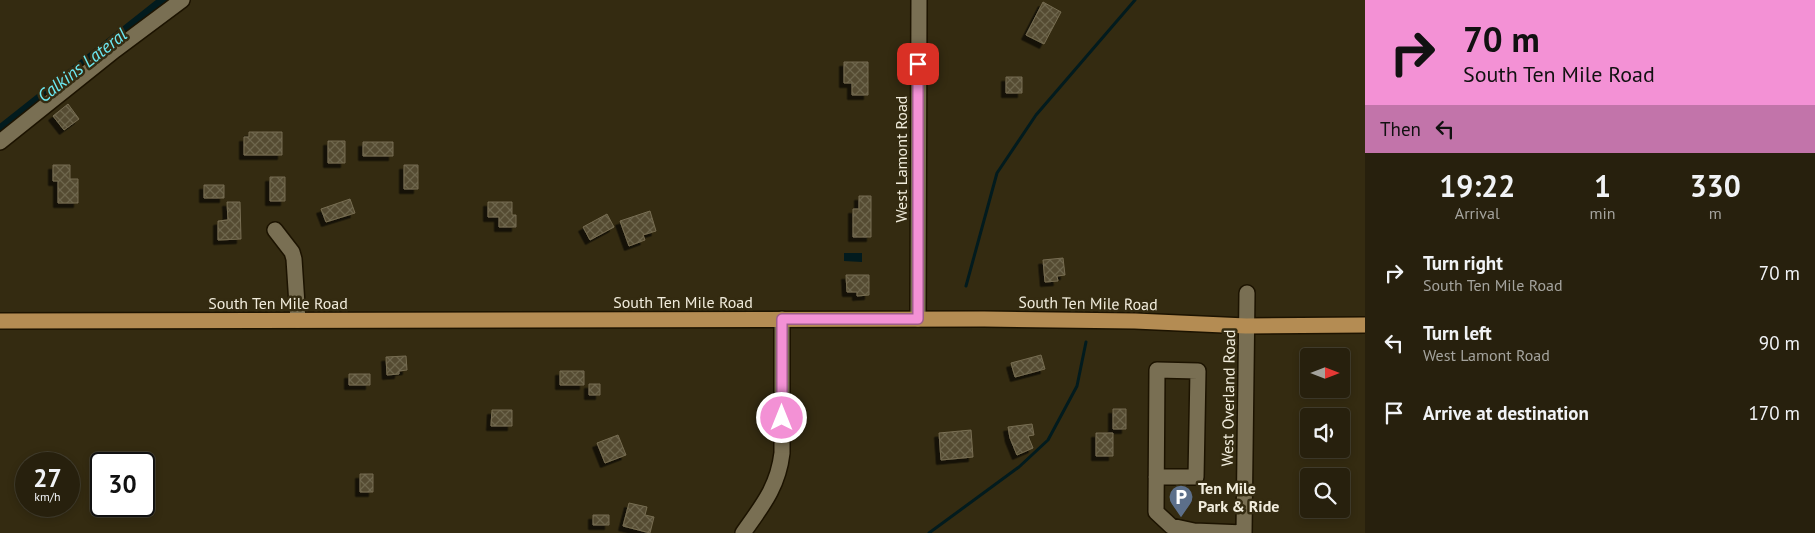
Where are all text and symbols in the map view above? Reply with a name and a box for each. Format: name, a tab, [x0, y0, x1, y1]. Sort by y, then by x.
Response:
text: 70 m	[1463, 16, 1540, 62]
icon: right	[1380, 20, 1445, 85]
water label: Calkins Lateral	[33, 23, 131, 107]
pin	[897, 43, 939, 85]
icon: arrive	[904, 50, 932, 78]
text: South Ten Mile Road	[1463, 60, 1655, 88]
street label: West Lamont Road	[891, 96, 911, 222]
icon: left	[1431, 115, 1459, 143]
text: Then	[1380, 117, 1421, 141]
text: 19:22	[1439, 166, 1515, 205]
text: 1	[1594, 166, 1611, 205]
text: 330	[1690, 166, 1741, 205]
text: Arrival	[1455, 203, 1500, 223]
text: min	[1590, 203, 1616, 223]
text: m	[1709, 203, 1722, 223]
text: Turn right	[1423, 251, 1503, 275]
icon: right	[1380, 259, 1408, 287]
text: 70 m	[1759, 261, 1800, 285]
text: South Ten Mile Road	[1423, 275, 1563, 295]
street label: South Ten Mile Road	[613, 292, 753, 312]
street label: South Ten Mile Road	[1018, 292, 1158, 314]
street label: South Ten Mile Road	[208, 293, 348, 313]
text: Turn left	[1423, 321, 1492, 345]
street label: West Overland Road	[1217, 329, 1239, 467]
icon: left	[1380, 329, 1408, 357]
text: 90 m	[1759, 331, 1800, 355]
text: West Lamont Road	[1423, 345, 1550, 365]
north arrow	[1300, 348, 1350, 398]
map controls	[1300, 348, 1350, 518]
position arrow	[755, 391, 807, 443]
icon: arrive	[1380, 399, 1408, 427]
text: Arrive at destination	[1423, 401, 1589, 425]
text: 170 m	[1748, 401, 1800, 425]
button: sound	[1300, 408, 1350, 458]
speed limit sign: 30	[90, 452, 155, 517]
text: 27	[33, 462, 62, 494]
button: search	[1300, 468, 1350, 518]
place label: Ten Mile Park & Ride	[1198, 478, 1279, 516]
parking icon: Ten Mile Park & Ride	[1168, 484, 1194, 518]
text: km/h	[34, 489, 61, 504]

